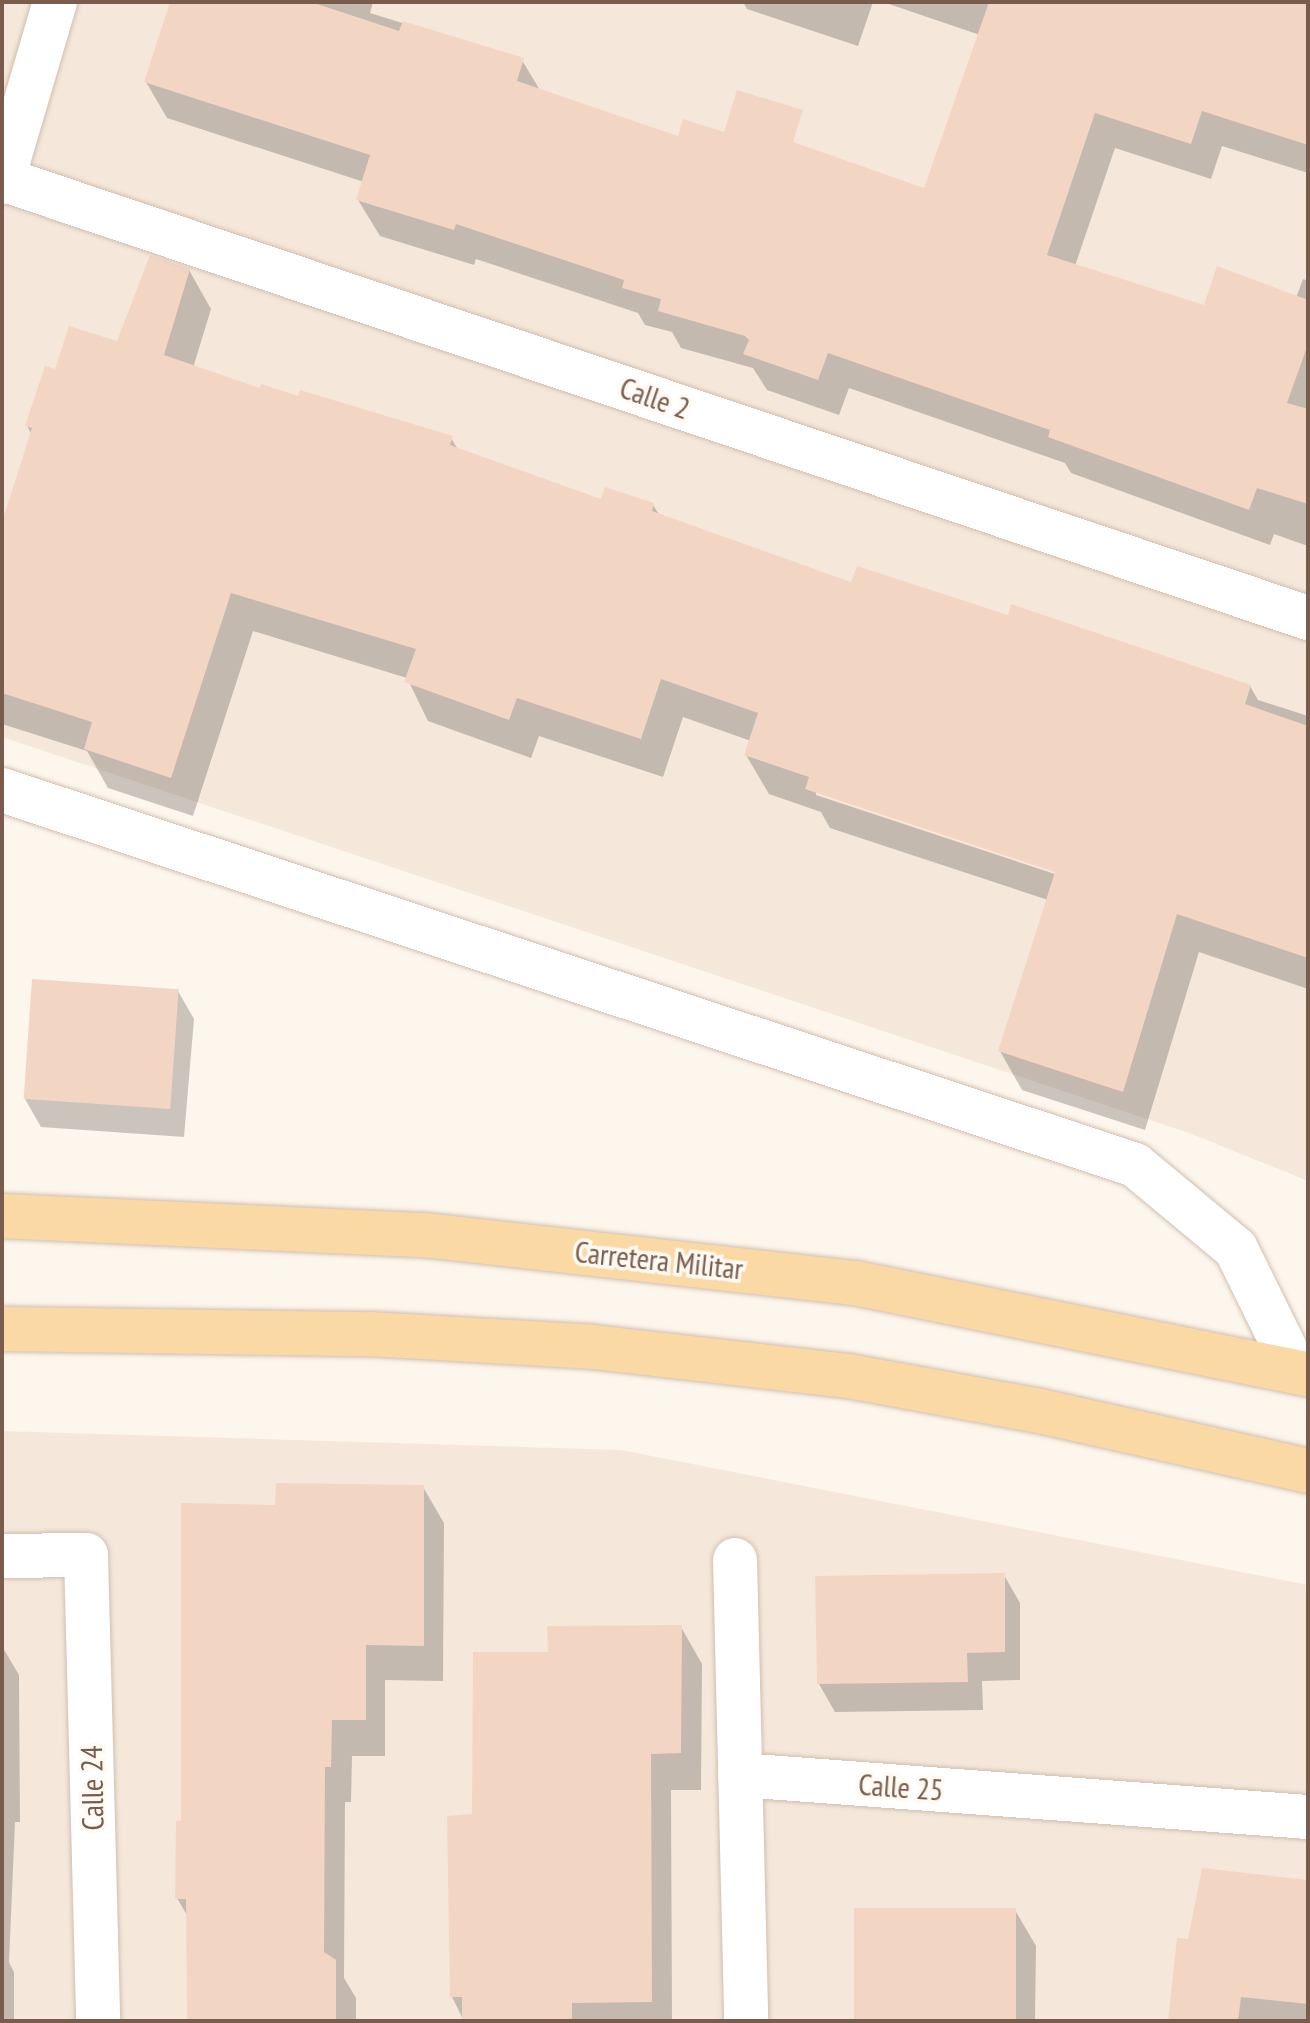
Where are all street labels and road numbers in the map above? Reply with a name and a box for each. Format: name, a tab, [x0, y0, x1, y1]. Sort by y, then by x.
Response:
street label: Calle 2	[615, 369, 695, 427]
street label: Carretera Militar	[573, 1233, 745, 1287]
street label: Calle 24	[73, 1745, 111, 1831]
street label: Calle 25	[857, 1766, 945, 1808]

